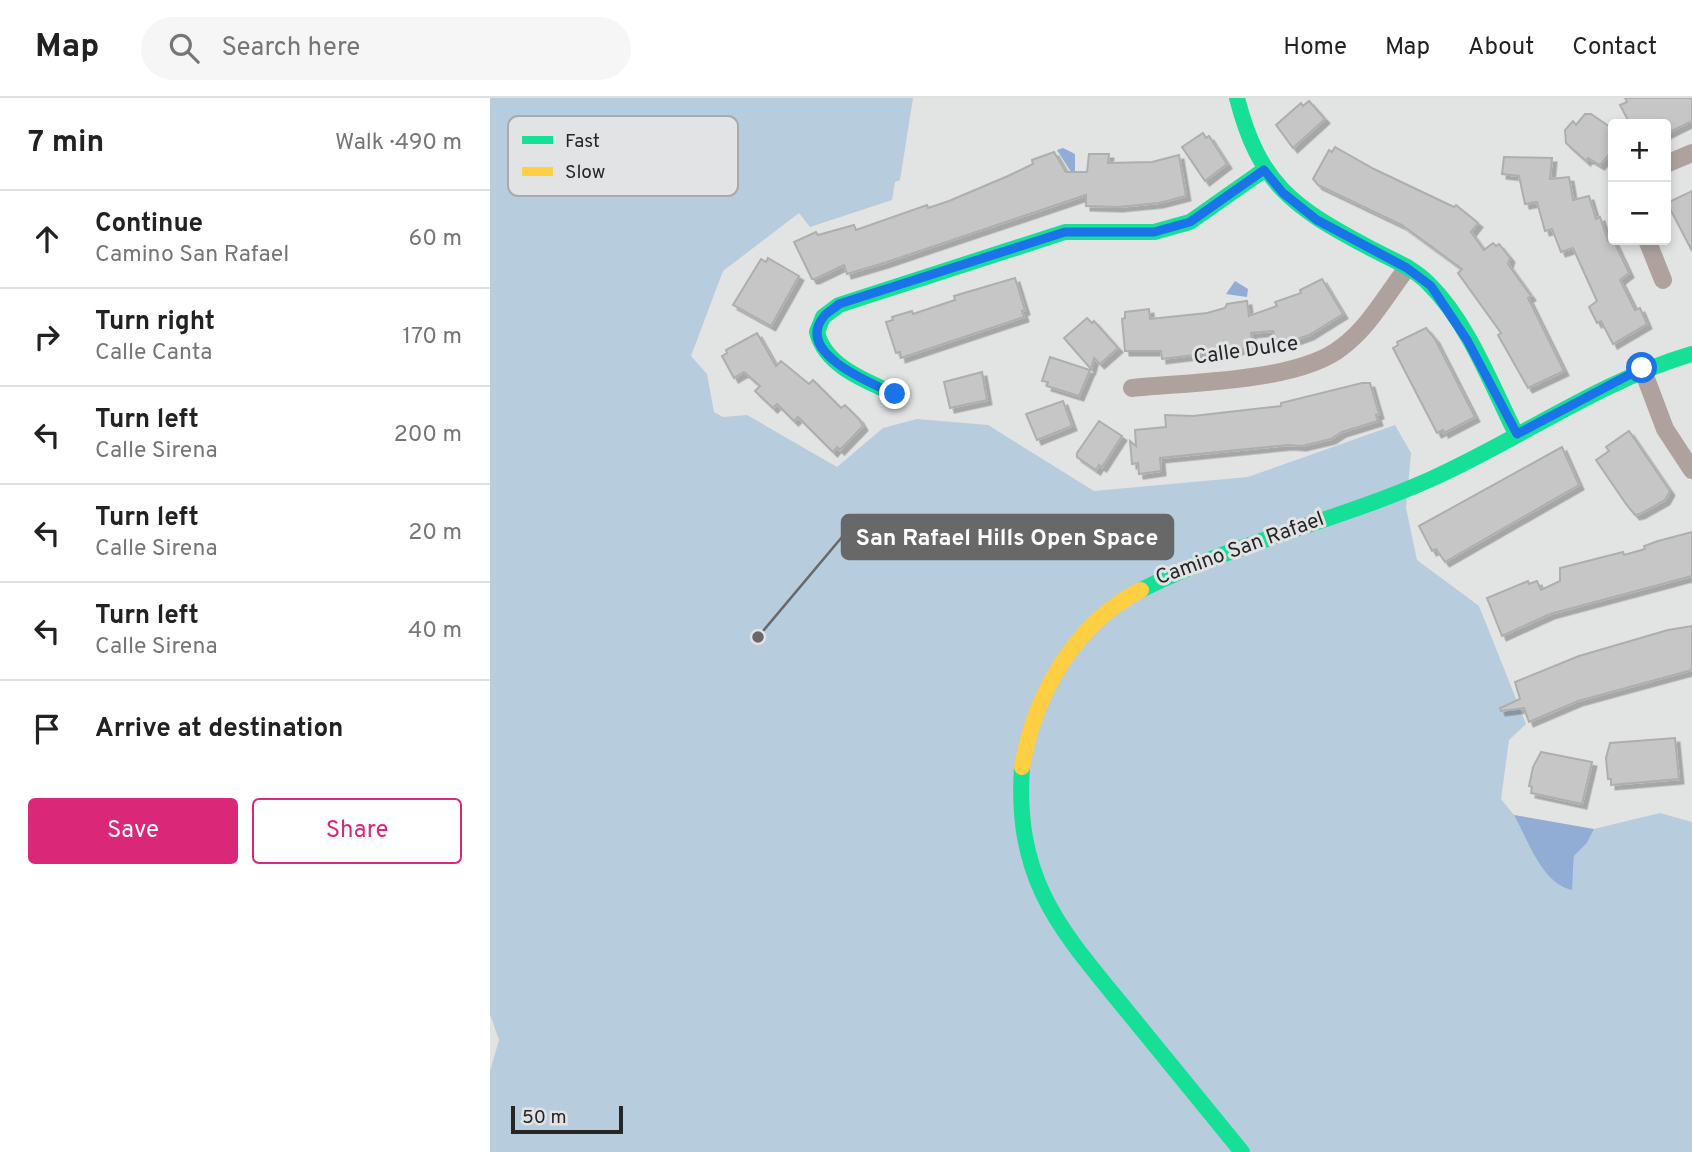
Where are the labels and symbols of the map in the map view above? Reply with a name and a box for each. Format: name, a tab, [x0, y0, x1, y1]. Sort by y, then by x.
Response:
legend	[508, 116, 738, 196]
text: Fast	[565, 130, 600, 154]
text: Slow	[565, 161, 605, 185]
street label: Calle Dulce	[1192, 330, 1300, 372]
route start	[1626, 352, 1657, 383]
route end	[879, 378, 910, 409]
street label: Camino San Rafael	[1152, 506, 1328, 592]
callout: San Rafael Hills Open Space	[842, 515, 1173, 559]
text: San Rafael Hills Open Space	[856, 525, 1158, 554]
scale bar	[511, 1103, 623, 1135]

